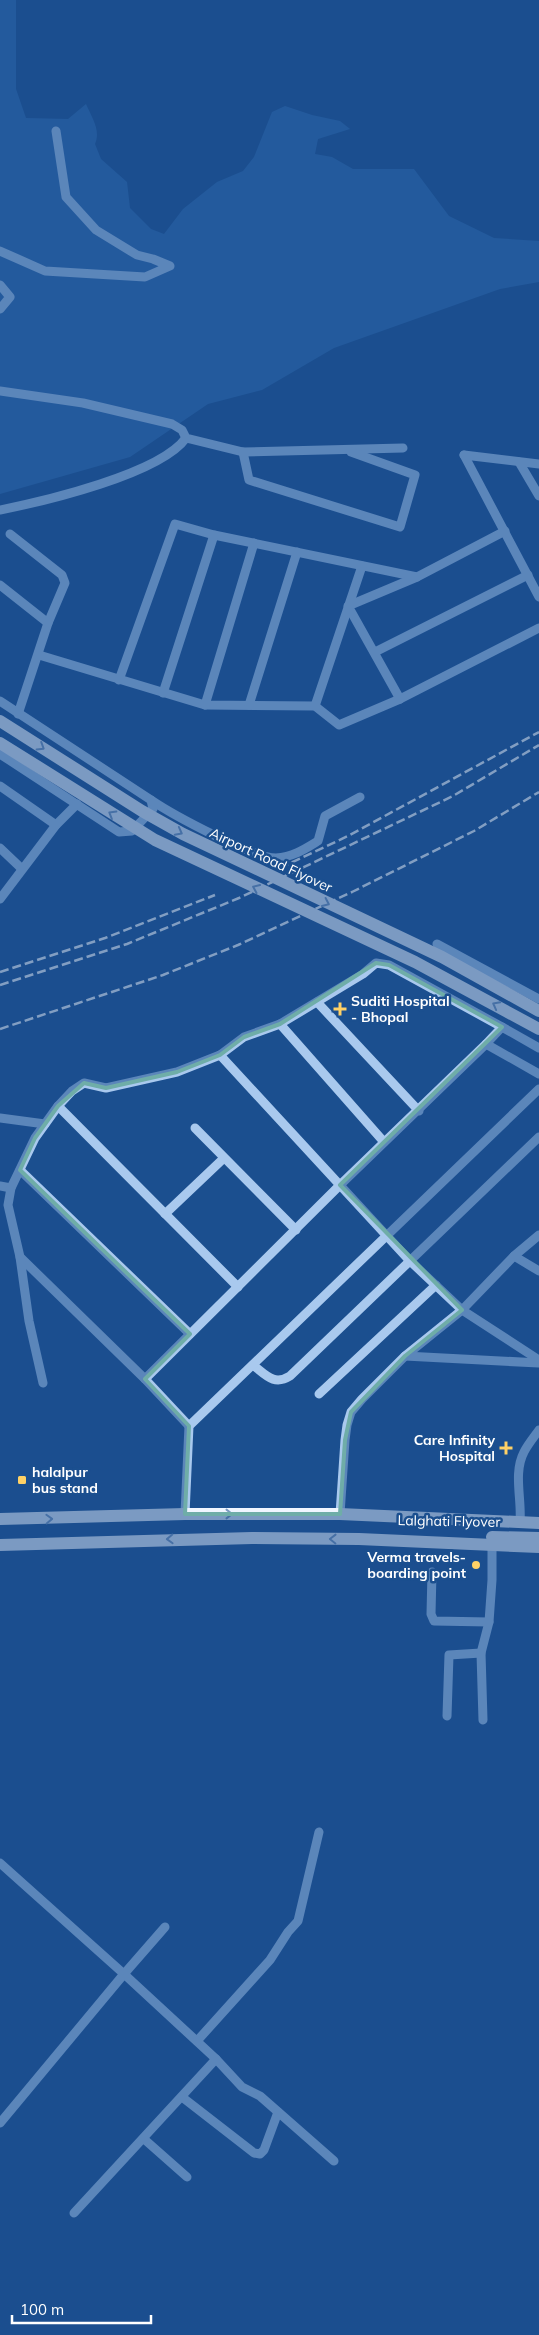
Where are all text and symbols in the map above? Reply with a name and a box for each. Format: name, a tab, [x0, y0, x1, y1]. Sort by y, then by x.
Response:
one-way arrow	[35, 741, 45, 750]
one-way arrow	[108, 810, 117, 820]
street label: Airport Road Flyover	[207, 824, 336, 897]
one-way arrow	[174, 826, 183, 836]
one-way arrow	[252, 883, 261, 894]
one-way arrow	[321, 896, 330, 907]
place label: Suditi Hospital - Bhopal	[351, 992, 450, 1026]
one-way arrow	[493, 1001, 502, 1011]
marker: Suditi Hospital - Bhopal	[333, 1002, 347, 1016]
place label: Care Infinity Hospital	[414, 1431, 495, 1465]
marker: Care Infinity Hospital	[499, 1441, 513, 1455]
place label: halalpur bus stand	[32, 1463, 98, 1497]
marker: halalpur bus stand	[16, 1474, 28, 1486]
one-way arrow	[225, 1509, 233, 1519]
street label: Lalghati Flyover	[397, 1511, 501, 1531]
one-way arrow	[45, 1513, 53, 1524]
one-way arrow	[166, 1534, 174, 1545]
one-way arrow	[329, 1534, 336, 1544]
place label: Verma travels- boarding point	[366, 1548, 467, 1582]
marker: Verma travels- boarding point	[470, 1559, 482, 1571]
scale bar	[12, 2292, 151, 2324]
text: 100 m	[20, 2300, 64, 2319]

